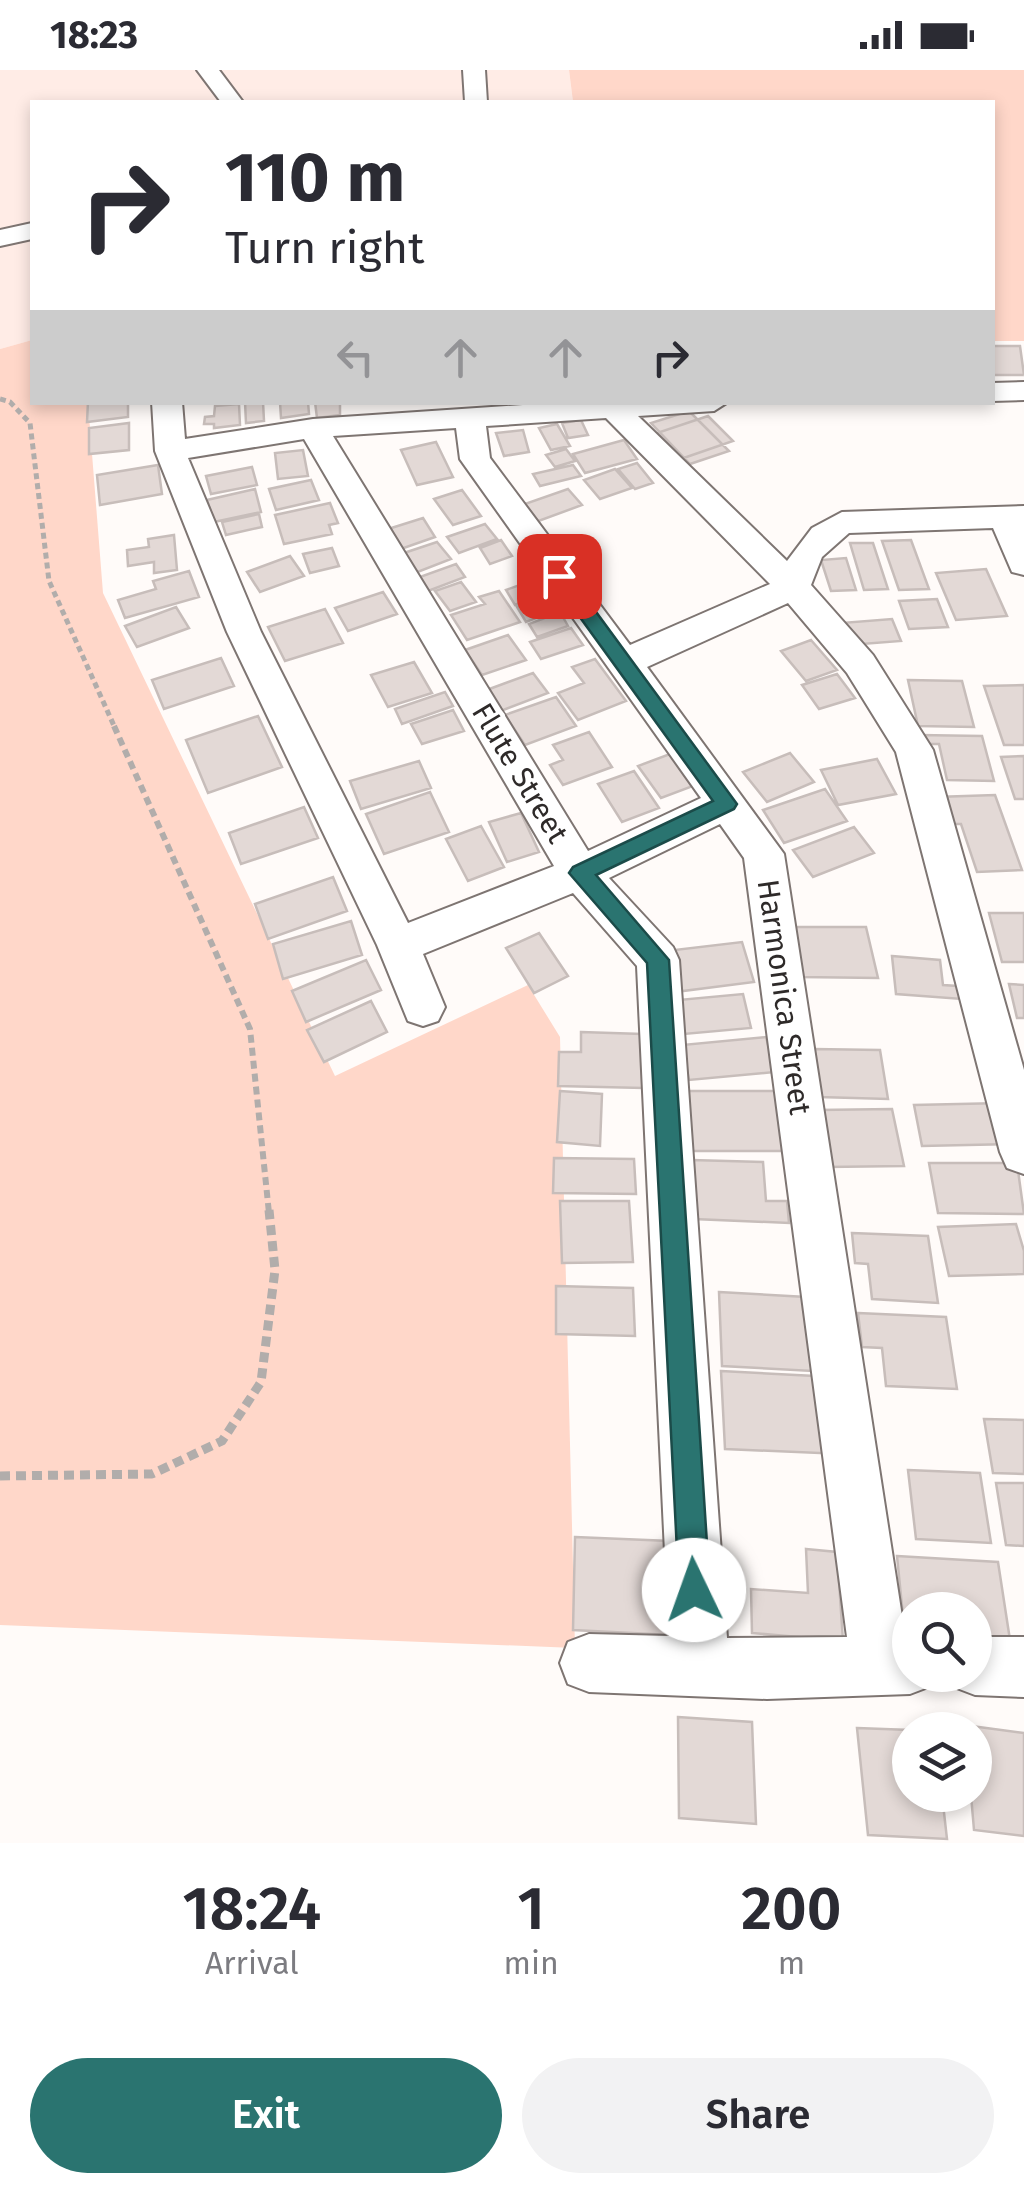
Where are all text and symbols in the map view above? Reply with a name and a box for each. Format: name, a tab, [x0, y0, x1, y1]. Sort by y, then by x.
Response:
text: 18:23	[50, 12, 138, 58]
text: 110 m	[225, 136, 405, 220]
icon: right	[60, 140, 190, 270]
text: Turn right	[225, 221, 424, 275]
icon: left	[328, 330, 383, 385]
icon: ahead	[433, 330, 488, 385]
icon: ahead	[538, 330, 593, 385]
icon: right	[643, 330, 698, 385]
pin	[517, 534, 602, 619]
icon: arrive	[532, 549, 587, 604]
street label: Flute Street	[464, 697, 576, 850]
street label: Harmonica Street	[750, 877, 818, 1117]
position arrow	[642, 1538, 746, 1642]
map controls	[892, 1592, 992, 1812]
button: search	[892, 1592, 992, 1692]
button: layers	[892, 1712, 992, 1812]
text: 18:24	[182, 1873, 321, 1945]
text: 1	[518, 1873, 545, 1945]
text: 200	[741, 1873, 841, 1945]
text: Arrival	[205, 1944, 299, 1982]
text: min	[504, 1944, 559, 1982]
text: m	[778, 1944, 805, 1982]
button: Exit	[30, 2058, 502, 2173]
button: Share	[522, 2058, 994, 2173]

